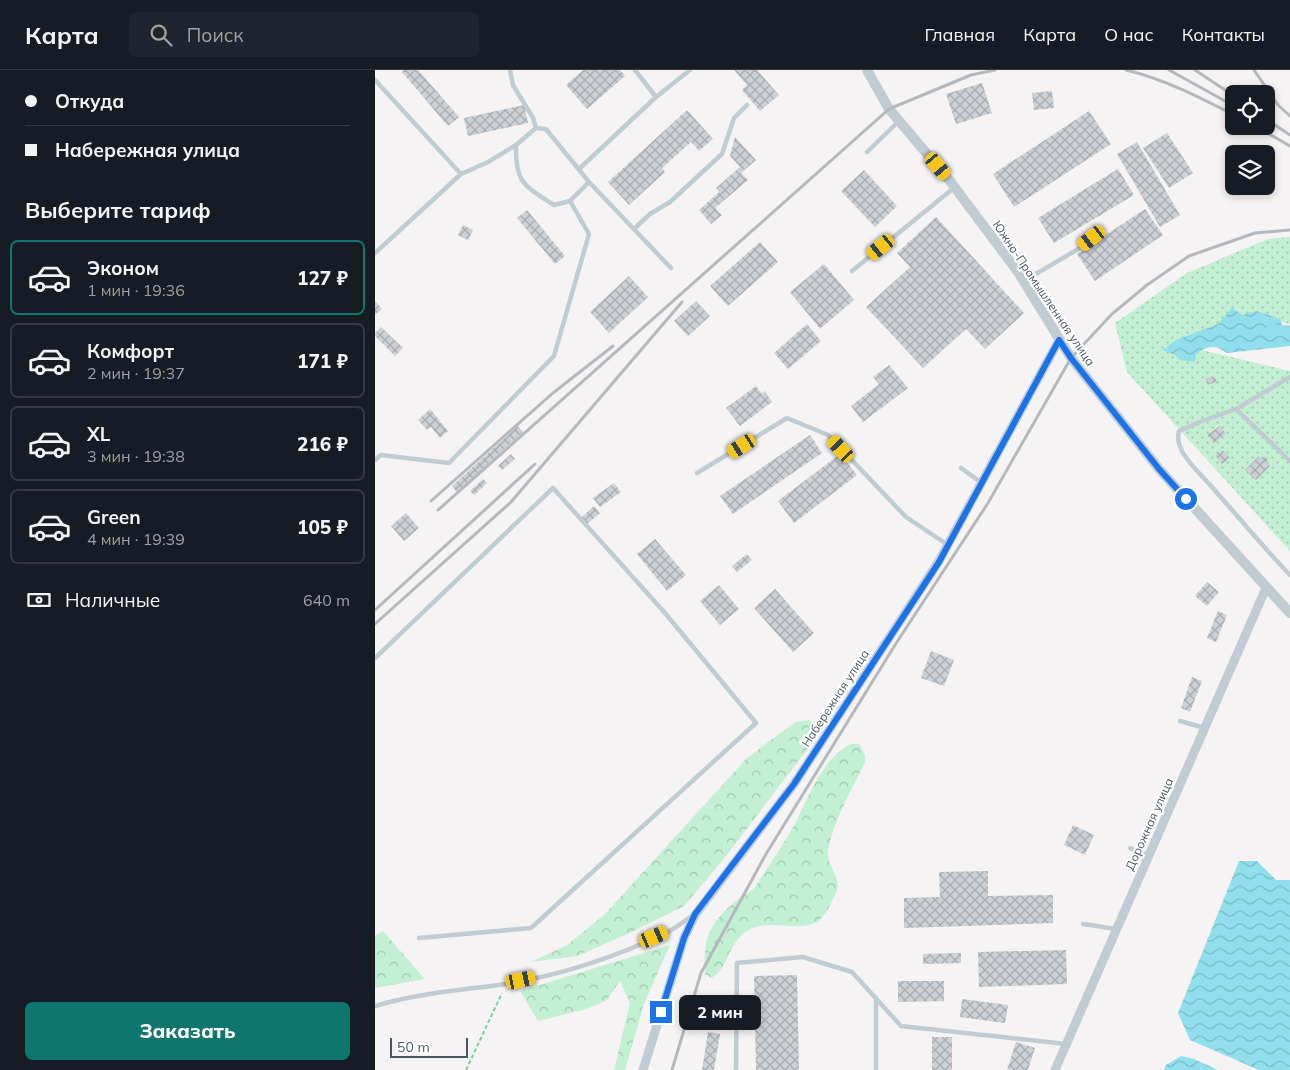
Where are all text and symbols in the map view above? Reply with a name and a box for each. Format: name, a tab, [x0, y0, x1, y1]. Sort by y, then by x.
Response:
search box	[129, 12, 479, 57]
text: Карта	[25, 20, 99, 50]
icon: search	[147, 21, 175, 49]
text: Поиск	[187, 23, 244, 47]
text: Главная	[925, 23, 995, 46]
text: Карта	[1023, 23, 1076, 46]
text: О нас	[1104, 23, 1154, 46]
text: Контакты	[1182, 23, 1265, 46]
map controls	[1225, 85, 1275, 195]
button: locate	[1225, 85, 1275, 135]
text: Откуда	[55, 89, 124, 113]
text: Набережная улица	[55, 138, 240, 162]
button: layers	[1225, 145, 1275, 195]
car	[922, 150, 953, 182]
text: Выберите тариф	[25, 196, 211, 224]
street label: Южно-Промышленная улица	[990, 218, 1098, 368]
car	[1075, 223, 1108, 253]
car	[864, 232, 897, 262]
icon: car	[27, 255, 72, 300]
text: Эконом	[87, 256, 159, 280]
text: 127 ₽	[297, 266, 348, 290]
text: 1 мин · 19:36	[87, 280, 185, 300]
icon: car	[27, 338, 72, 383]
text: Комфорт	[87, 339, 174, 363]
text: 171 ₽	[297, 349, 348, 373]
text: 2 мин · 19:37	[87, 363, 185, 383]
icon: car	[27, 421, 72, 466]
text: XL	[87, 422, 110, 446]
text: 216 ₽	[297, 432, 348, 456]
car	[725, 432, 758, 460]
car	[825, 433, 856, 465]
text: 3 мин · 19:38	[87, 446, 185, 466]
route start	[1175, 488, 1197, 510]
icon: car	[27, 504, 72, 549]
text: Green	[87, 505, 141, 529]
text: 105 ₽	[297, 515, 348, 539]
text: 4 мин · 19:39	[87, 529, 185, 549]
icon: cash	[25, 586, 53, 614]
text: Наличные	[65, 588, 160, 612]
text: 640 m	[303, 590, 350, 610]
street label: Набережная улица	[798, 647, 872, 749]
street label: Дорожная улица	[1122, 775, 1176, 873]
car	[637, 924, 670, 950]
car	[504, 970, 537, 990]
callout: 2 мин	[679, 994, 761, 1030]
route end	[650, 1001, 672, 1023]
button: Заказать	[25, 1002, 350, 1060]
text: 2 мин	[697, 1002, 743, 1022]
scale bar	[390, 1035, 467, 1058]
text: 50 m	[397, 1038, 430, 1056]

